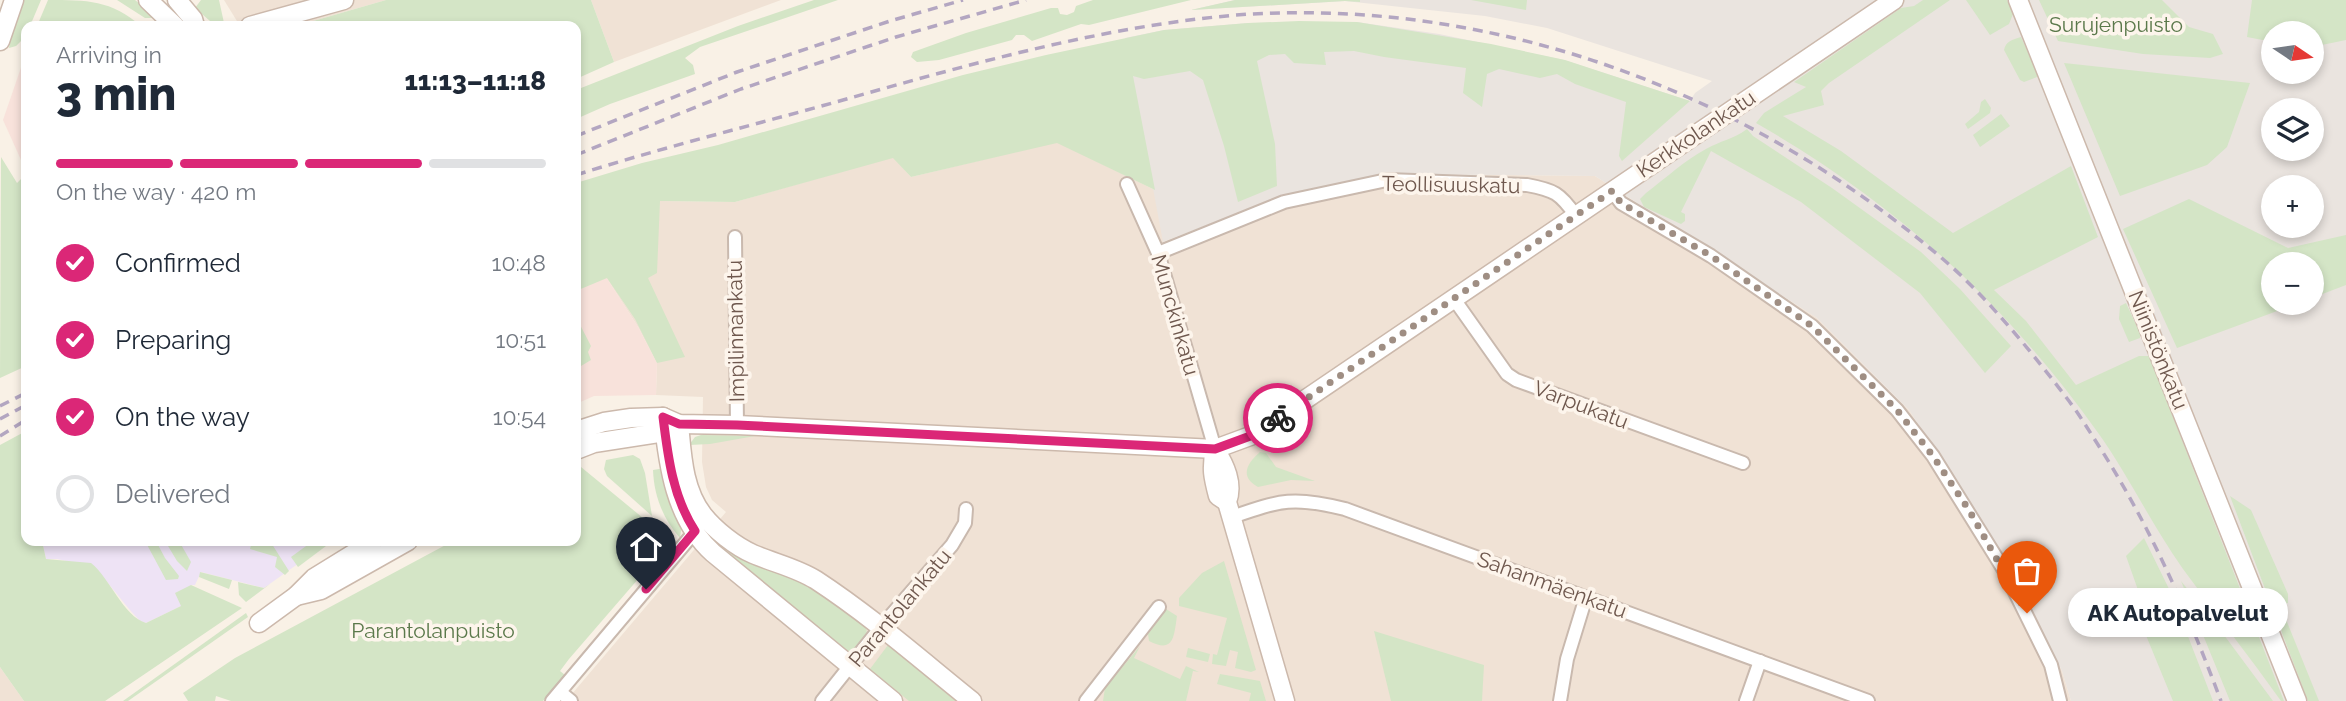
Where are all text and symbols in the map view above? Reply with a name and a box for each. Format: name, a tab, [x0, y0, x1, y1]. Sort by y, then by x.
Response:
park label: Surujenpuisto	[2049, 12, 2183, 37]
north arrow	[2261, 21, 2324, 84]
map controls	[2261, 21, 2324, 315]
text: Arriving in	[56, 41, 162, 68]
text: 11:13–11:18	[404, 66, 546, 96]
text: 3 min	[56, 67, 176, 121]
street label: Kerkkolankatu	[1631, 85, 1760, 183]
button: layers	[2261, 98, 2324, 161]
street label: Teollisuuskatu	[1382, 171, 1520, 198]
button: +	[2261, 175, 2324, 238]
text: On the way · 420 m	[56, 178, 256, 205]
icon: check	[56, 244, 94, 282]
text: Confirmed	[115, 248, 241, 278]
text: 10:48	[492, 249, 546, 276]
street label: Munckinkatu	[1146, 252, 1205, 378]
button: −	[2261, 252, 2324, 315]
street label: Impilinnankatu	[722, 260, 749, 402]
street label: Niinistönkatu	[2123, 287, 2194, 413]
icon: check	[56, 321, 94, 359]
text: Preparing	[115, 325, 231, 355]
text: 10:51	[495, 326, 546, 353]
street label: Varpukatu	[1530, 375, 1632, 434]
courier	[1243, 383, 1313, 453]
icon: check	[56, 398, 94, 436]
icon: bike	[1259, 399, 1297, 437]
text: On the way	[115, 402, 250, 432]
text: 10:54	[493, 403, 546, 430]
text: Delivered	[115, 479, 230, 509]
pin	[616, 517, 676, 589]
icon: home	[627, 528, 665, 566]
pin	[1997, 541, 2057, 613]
street label: Parantolankatu	[843, 544, 956, 672]
street label: Sahanmäenkatu	[1474, 546, 1630, 623]
icon: bag	[2008, 552, 2046, 590]
callout: AK Autopalvelut	[2069, 588, 2290, 638]
text: AK Autopalvelut	[2088, 599, 2268, 626]
park label: Parantolanpuisto	[351, 618, 515, 643]

